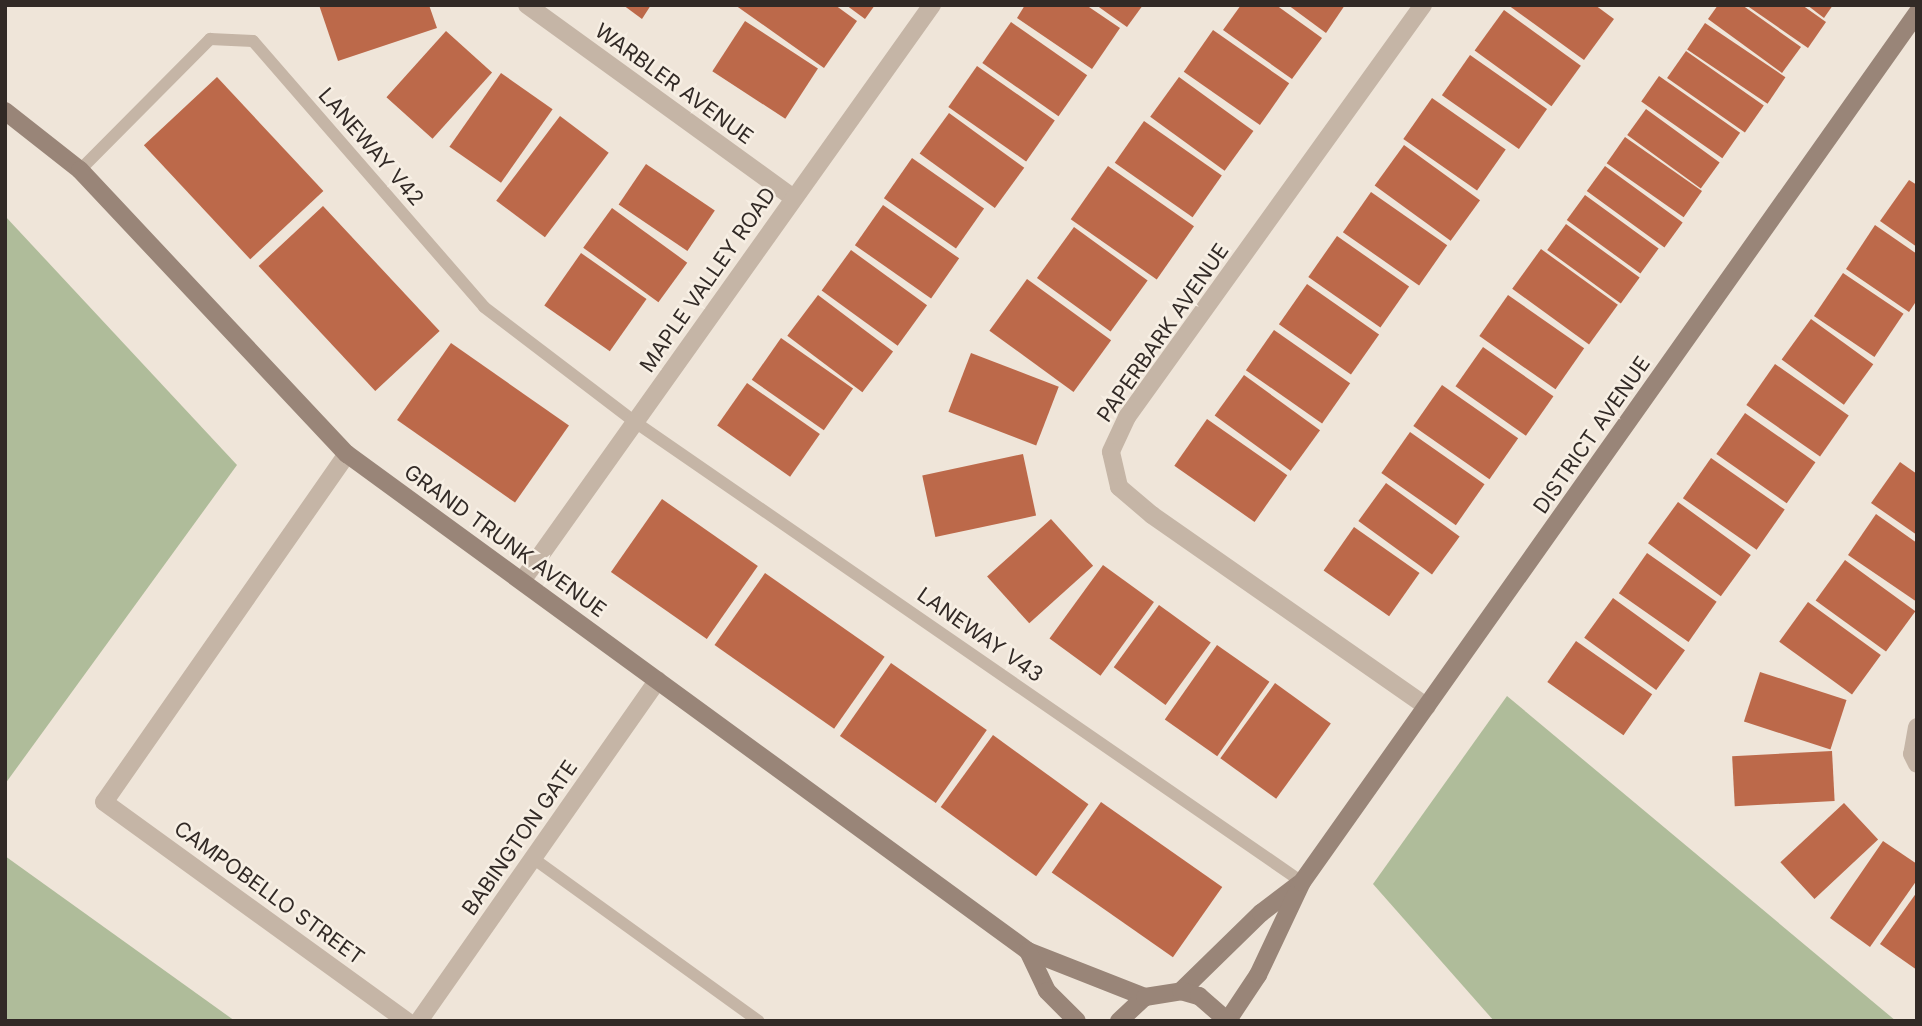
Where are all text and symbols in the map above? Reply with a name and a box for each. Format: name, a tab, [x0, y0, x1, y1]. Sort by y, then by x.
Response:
street label: WARBLER AVENUE	[590, 18, 758, 150]
street label: LANEWAY V42	[313, 83, 429, 211]
street label: MAPLE VALLEY ROAD	[635, 183, 781, 377]
street label: PAPERBARK AVENUE	[1092, 239, 1234, 427]
street label: DISTRICT AVENUE	[1528, 352, 1656, 518]
street label: GRAND TRUNK AVENUE	[399, 459, 611, 623]
street label: LANEWAY V43	[912, 582, 1048, 688]
street label: BABINGTON GATE	[457, 756, 583, 920]
street label: CAMPOBELLO STREET	[169, 816, 369, 970]

